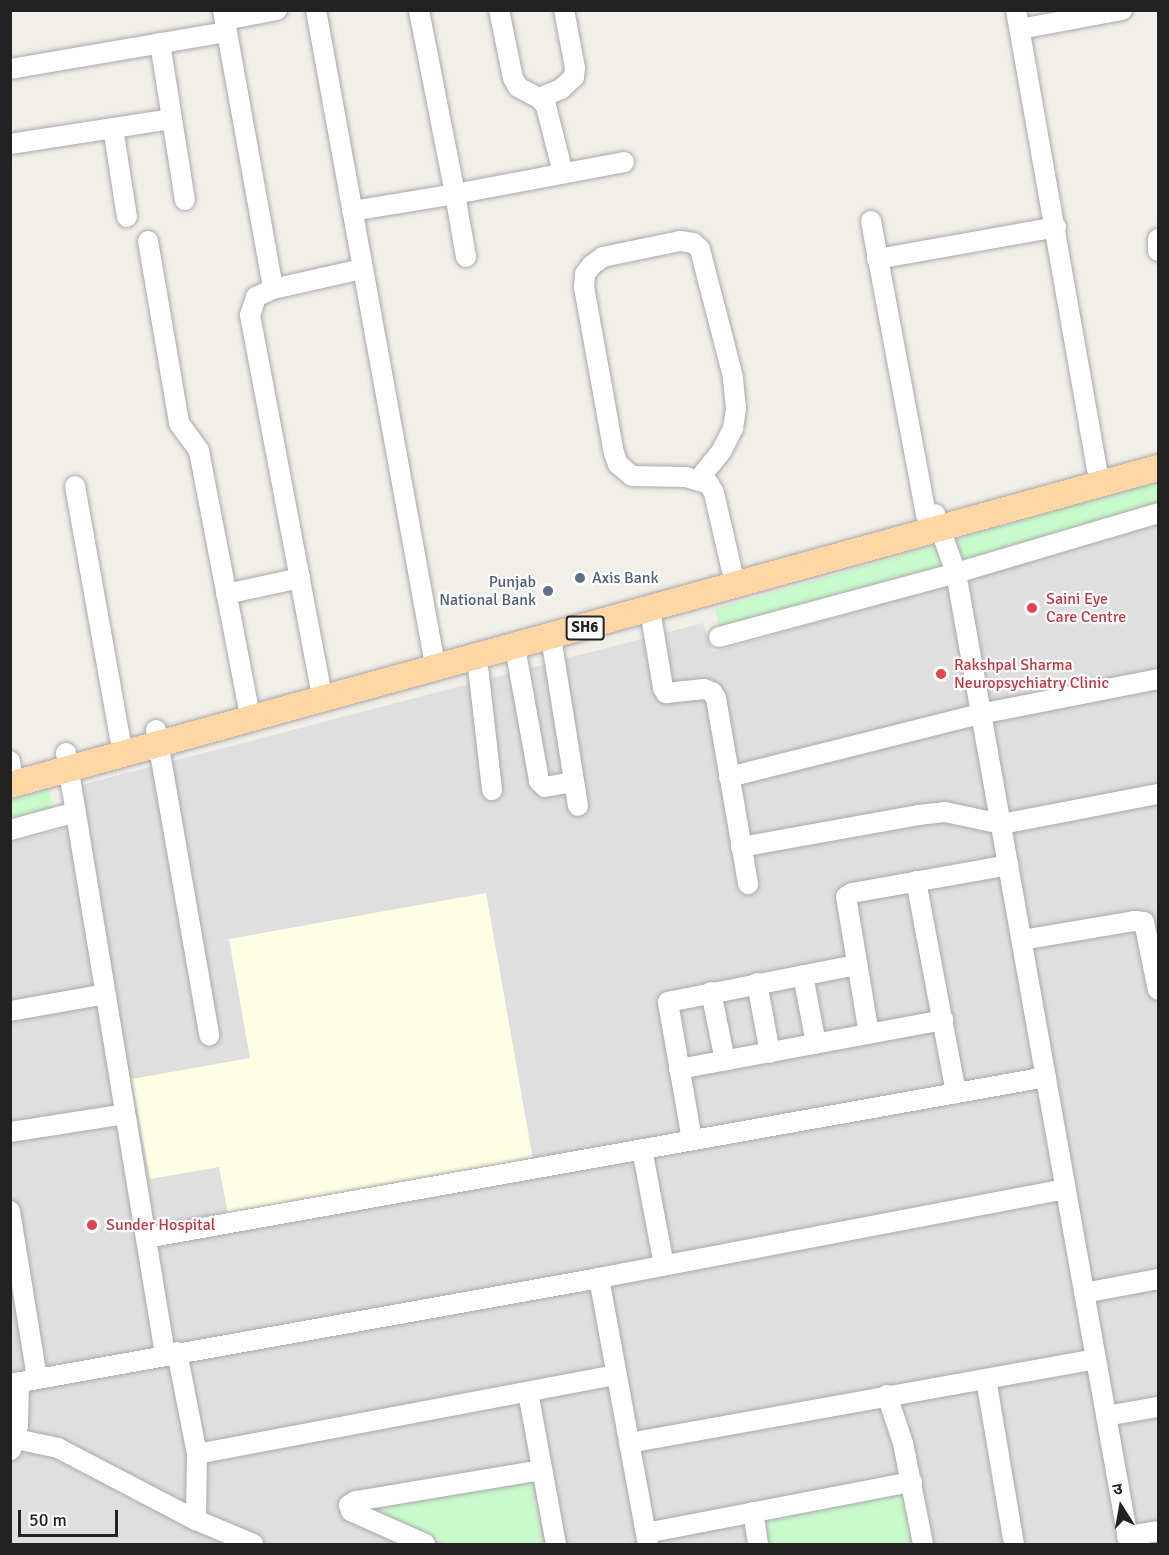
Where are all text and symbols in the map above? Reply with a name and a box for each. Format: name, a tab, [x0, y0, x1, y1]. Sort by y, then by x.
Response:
place label: Axis Bank	[592, 568, 659, 588]
marker: Axis Bank	[573, 571, 587, 585]
place label: Punjab National Bank	[439, 572, 536, 610]
marker: Punjab National Bank	[541, 584, 555, 598]
place label: Saini Eye Care Centre	[1046, 589, 1126, 627]
marker: Saini Eye Care Centre	[1023, 599, 1041, 617]
road number: SH6	[566, 616, 604, 640]
place label: Rakshpal Sharma Neuropsychiatry Clinic	[954, 655, 1109, 693]
marker: Rakshpal Sharma Neuropsychiatry Clinic	[932, 665, 950, 683]
place label: Sunder Hospital	[106, 1215, 216, 1235]
marker: Sunder Hospital	[83, 1216, 101, 1234]
north arrow	[1091, 1477, 1151, 1537]
text: उ	[1111, 1479, 1124, 1500]
scale bar	[21, 1498, 122, 1536]
text: 50 m	[29, 1509, 67, 1531]

